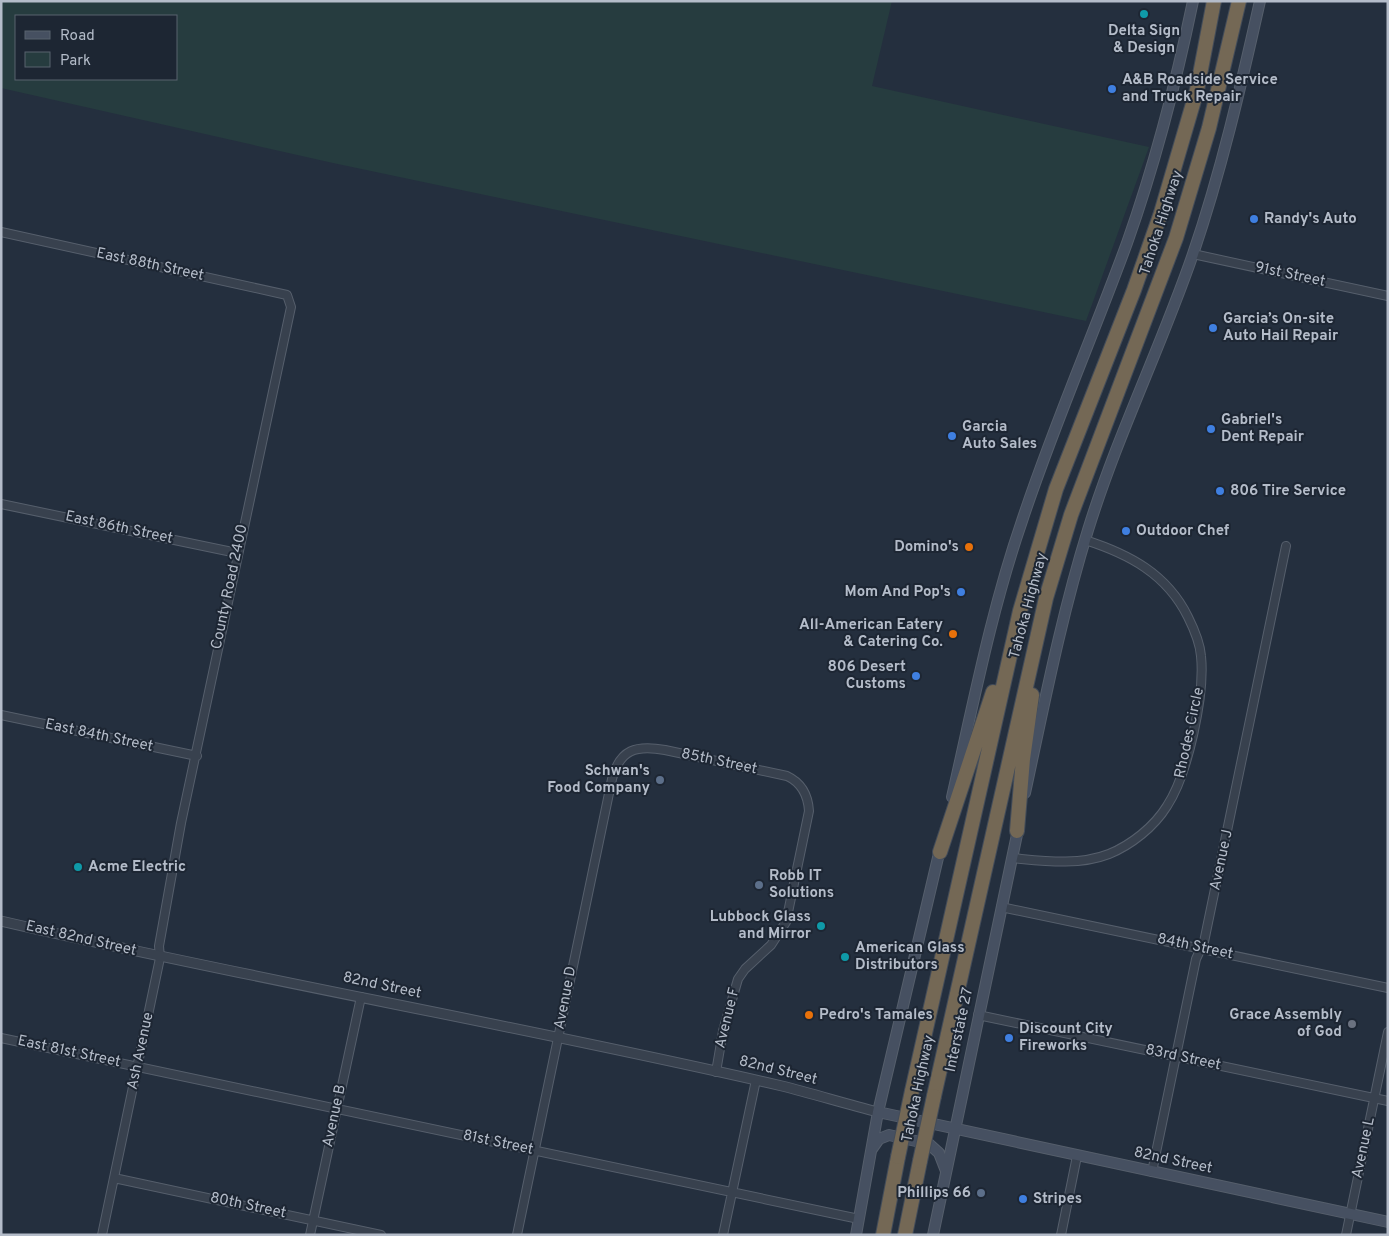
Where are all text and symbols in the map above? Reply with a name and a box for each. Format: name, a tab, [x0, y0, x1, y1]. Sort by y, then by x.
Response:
marker: Delta Sign & Design	[1138, 8, 1150, 20]
legend	[15, 15, 178, 80]
place label: Delta Sign & Design	[1108, 22, 1180, 58]
text: Road	[60, 27, 95, 46]
text: Park	[60, 52, 91, 71]
place label: A&B Roadside Service and Truck Repair	[1122, 71, 1278, 107]
marker: A&B Roadside Service and Truck Repair	[1106, 83, 1118, 95]
street label: Tahoka Highway	[1136, 168, 1188, 278]
place label: Randy's Auto	[1264, 210, 1357, 229]
marker: Randy's Auto	[1248, 213, 1260, 225]
street label: East 88th Street	[94, 244, 206, 286]
street label: 91st Street	[1253, 258, 1327, 292]
place label: Garcia’s On-site Auto Hail Repair	[1223, 310, 1339, 346]
marker: Garcia’s On-site Auto Hail Repair	[1207, 322, 1219, 334]
place label: Gabriel's Dent Repair	[1221, 411, 1305, 447]
place label: Garcia Auto Sales	[962, 418, 1037, 454]
marker: Gabriel's Dent Repair	[1205, 423, 1217, 435]
marker: Garcia Auto Sales	[946, 430, 958, 442]
place label: 806 Tire Service	[1230, 482, 1346, 501]
marker: 806 Tire Service	[1214, 485, 1226, 497]
street label: East 86th Street	[63, 507, 175, 549]
place label: Outdoor Chef	[1136, 522, 1230, 541]
street label: County Road 2400	[207, 523, 253, 651]
marker: Outdoor Chef	[1120, 525, 1132, 537]
place label: Domino's	[894, 538, 959, 557]
marker: Domino's	[963, 541, 975, 553]
street label: Tahoka Highway	[1006, 551, 1052, 661]
place label: Mom And Pop's	[845, 583, 951, 602]
marker: Mom And Pop's	[955, 586, 967, 598]
place label: All-American Eatery & Catering Co.	[799, 616, 943, 652]
marker: All-American Eatery & Catering Co.	[947, 628, 959, 640]
place label: 806 Desert Customs	[827, 658, 906, 694]
marker: 806 Desert Customs	[910, 670, 922, 682]
street label: Rhodes Circle	[1171, 686, 1209, 780]
street label: East 84th Street	[43, 715, 155, 757]
street label: 85th Street	[679, 745, 759, 779]
place label: Schwan's Food Company	[547, 762, 650, 798]
marker: Schwan's Food Company	[654, 774, 666, 786]
street label: Avenue J	[1206, 828, 1238, 892]
place label: Acme Electric	[88, 858, 186, 877]
marker: Acme Electric	[72, 861, 84, 873]
place label: Robb IT Solutions	[769, 867, 834, 903]
marker: Robb IT Solutions	[753, 879, 765, 891]
place label: Lubbock Glass and Mirror	[710, 908, 812, 944]
street label: East 82nd Street	[24, 917, 138, 961]
marker: Lubbock Glass and Mirror	[815, 920, 827, 932]
street label: 84th Street	[1155, 930, 1235, 964]
place label: American Glass Distributors	[855, 939, 965, 975]
marker: American Glass Distributors	[839, 951, 851, 963]
street label: Avenue D	[551, 965, 581, 1031]
street label: 82nd Street	[341, 968, 423, 1004]
street label: Avenue F	[711, 986, 745, 1050]
street label: Interstate 27	[942, 986, 978, 1074]
place label: Pedro's Tamales	[819, 1006, 933, 1025]
place label: Grace Assembly of God	[1229, 1006, 1342, 1042]
marker: Pedro's Tamales	[803, 1009, 815, 1021]
street label: Ash Avenue	[124, 1011, 158, 1091]
marker: Grace Assembly of God	[1346, 1018, 1358, 1030]
place label: Discount City Fireworks	[1019, 1020, 1113, 1056]
street label: East 81st Street	[16, 1032, 122, 1072]
marker: Discount City Fireworks	[1003, 1032, 1015, 1044]
street label: Tahoka Highway	[898, 1034, 940, 1144]
street label: 83rd Street	[1143, 1041, 1223, 1075]
street label: 82nd Street	[737, 1052, 819, 1090]
street label: Avenue B	[319, 1083, 351, 1149]
street label: Avenue L	[1348, 1116, 1380, 1180]
street label: 81st Street	[461, 1126, 535, 1160]
street label: 82nd Street	[1132, 1143, 1214, 1179]
place label: Phillips 66	[897, 1184, 971, 1203]
marker: Phillips 66	[975, 1187, 987, 1199]
street label: 80th Street	[208, 1189, 288, 1223]
place label: Stripes	[1033, 1190, 1082, 1209]
marker: Stripes	[1017, 1193, 1029, 1205]

